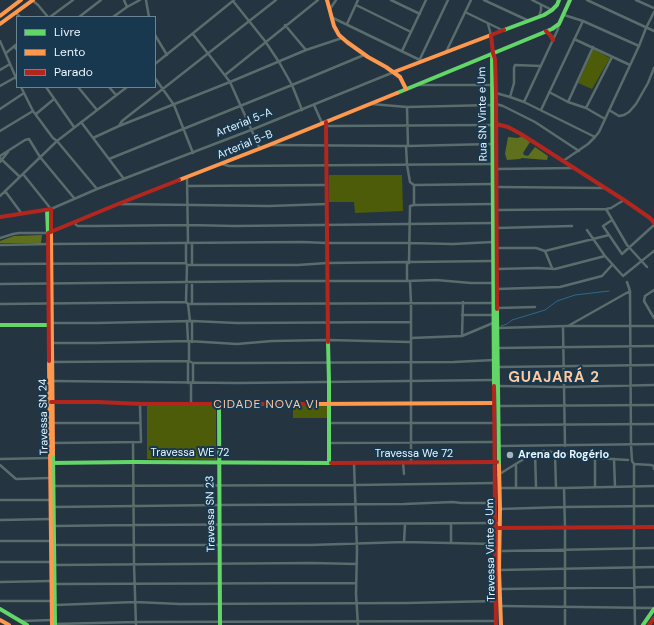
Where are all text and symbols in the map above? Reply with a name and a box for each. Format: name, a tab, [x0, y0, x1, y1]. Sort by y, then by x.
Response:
legend	[16, 16, 156, 88]
text: Livre	[54, 24, 81, 40]
text: Lento	[54, 44, 85, 60]
text: Parado	[54, 64, 93, 80]
street label: Rua SN Vinte e Um	[476, 67, 490, 161]
street label: Arterial 5-A	[214, 106, 274, 140]
street label: Arterial 5-B	[215, 128, 275, 162]
district label: GUAJARÁ 2	[508, 369, 600, 387]
street label: Travessa SN 24	[37, 378, 51, 456]
district label: CIDADE NOVA VI	[213, 398, 319, 412]
street label: Travessa WE 72	[151, 446, 229, 460]
street label: Travessa We 72	[375, 447, 453, 461]
place label: Arena do Rogério	[518, 448, 609, 462]
marker: Arena do Rogério	[505, 450, 515, 460]
street label: Travessa SN 23	[204, 475, 218, 553]
street label: Travessa Vinte e Um	[484, 498, 498, 602]

